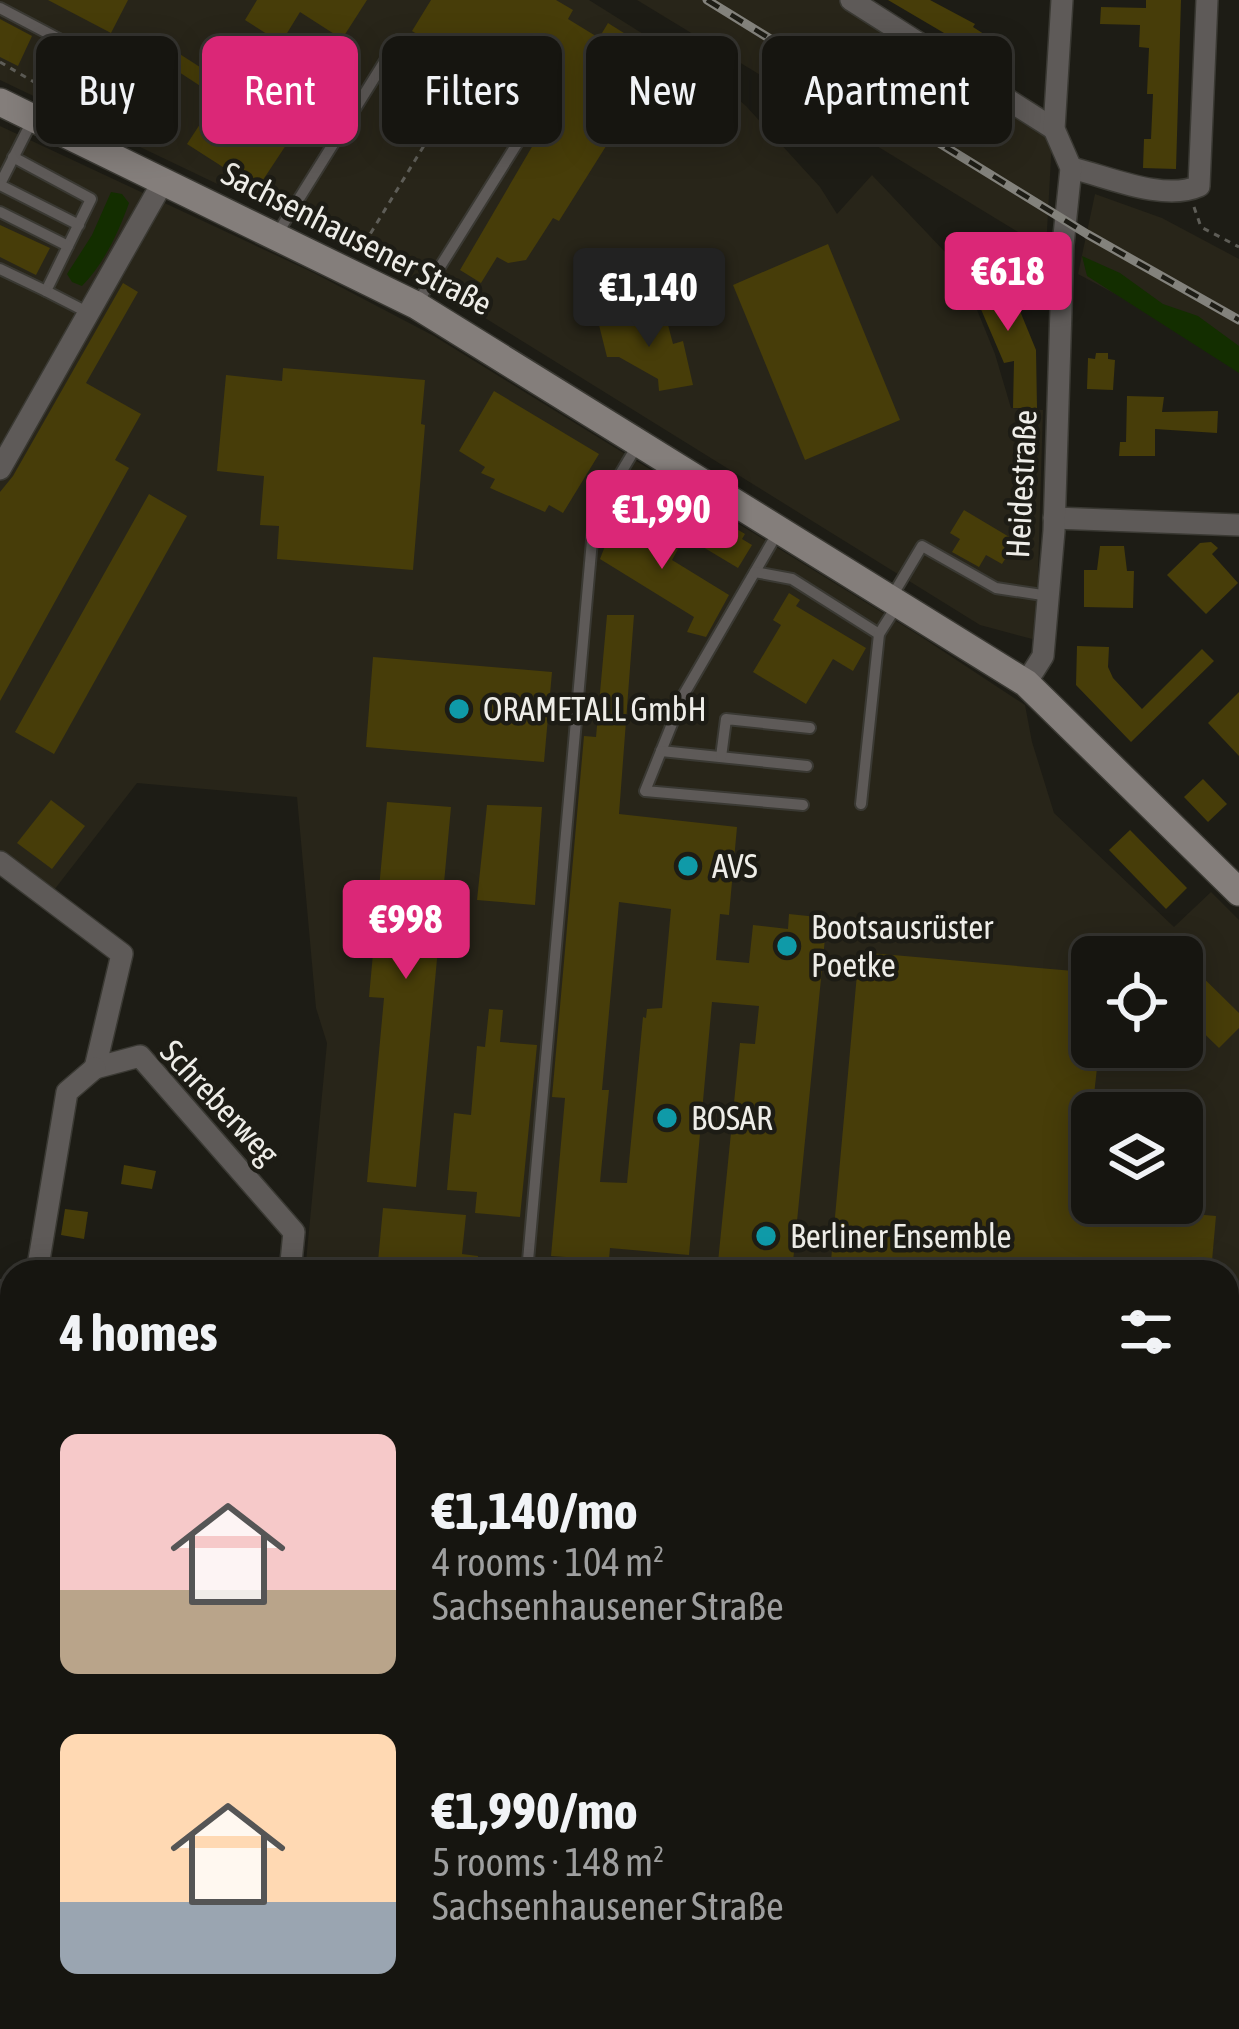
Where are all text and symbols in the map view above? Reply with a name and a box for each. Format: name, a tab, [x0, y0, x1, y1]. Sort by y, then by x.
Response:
chip: Buy	[36, 36, 178, 144]
chip: Rent	[202, 36, 358, 144]
chip: Filters	[382, 36, 562, 144]
chip: New	[586, 36, 738, 144]
chip: Apartment	[762, 36, 1012, 144]
street label: Sachsenhausener Straße	[216, 154, 498, 322]
pin: €618	[937, 232, 1079, 334]
pin: €1,140	[551, 248, 747, 350]
text: €618	[972, 249, 1044, 293]
text: €1,140	[600, 265, 698, 309]
street label: Heidestraße	[998, 409, 1044, 559]
pin: €1,990	[564, 470, 760, 572]
text: €1,990	[613, 487, 711, 531]
place label: ORAMETALL GmbH	[483, 690, 707, 728]
marker: ORAMETALL GmbH	[446, 696, 472, 722]
place label: AVS	[712, 847, 758, 885]
marker: AVS	[675, 853, 701, 879]
pin: €998	[335, 880, 477, 982]
text: €998	[370, 897, 442, 941]
place label: Bootsausrüster Poetke	[811, 908, 994, 984]
marker: Bootsausrüster Poetke	[774, 933, 800, 959]
map controls	[1071, 936, 1203, 1224]
button: locate	[1071, 936, 1203, 1068]
street label: Schreberweg	[153, 1032, 288, 1172]
button: layers	[1071, 1092, 1203, 1224]
place label: BOSAR	[691, 1099, 773, 1137]
marker: BOSAR	[654, 1105, 680, 1131]
place label: Berliner Ensemble	[790, 1217, 1011, 1255]
marker: Berliner Ensemble	[753, 1223, 779, 1249]
icon: filters	[1113, 1299, 1179, 1365]
text: 4 homes	[60, 1303, 218, 1362]
text: €1,140/mo	[432, 1481, 638, 1540]
icon: home	[156, 1482, 300, 1626]
text: 4 rooms · 104 m²	[432, 1540, 664, 1584]
text: Sachsenhausener Straße	[432, 1584, 784, 1628]
text: €1,990/mo	[432, 1781, 638, 1840]
icon: home	[156, 1782, 300, 1926]
text: 5 rooms · 148 m²	[432, 1840, 664, 1884]
text: Sachsenhausener Straße	[432, 1884, 784, 1928]

